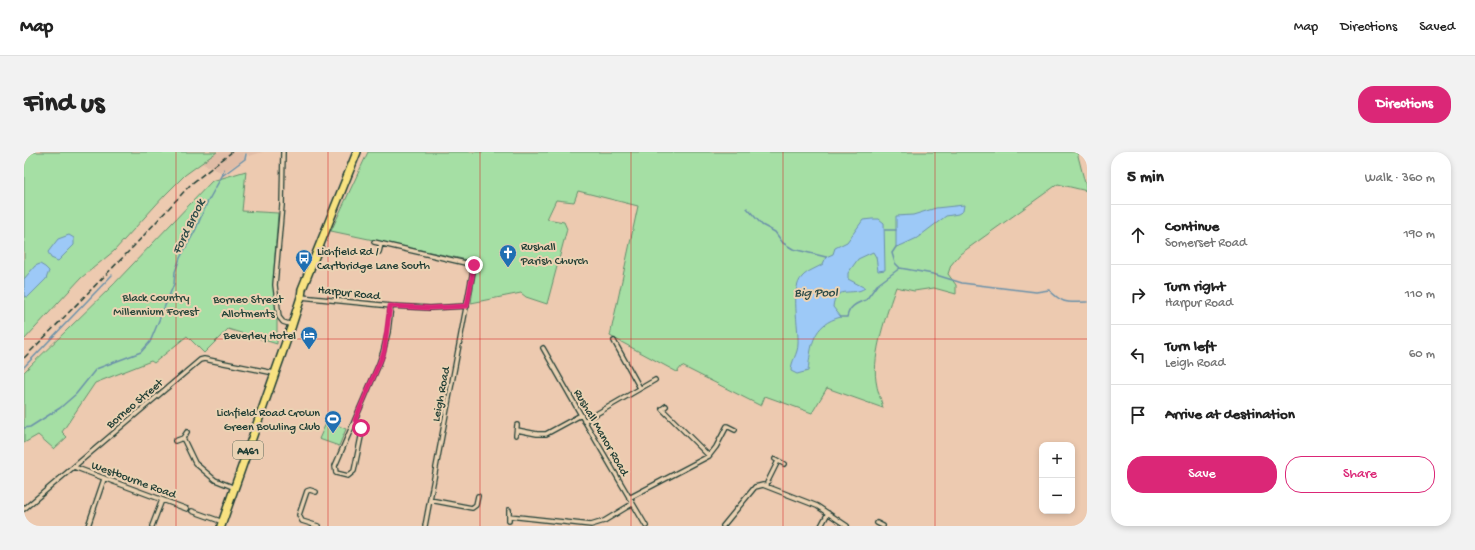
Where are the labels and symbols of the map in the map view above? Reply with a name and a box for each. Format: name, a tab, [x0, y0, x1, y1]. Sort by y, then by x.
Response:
water label: Ford Brook	[170, 196, 209, 257]
place label: Rushall Parish Church	[520, 241, 589, 269]
church icon: Rushall Parish Church	[498, 243, 518, 268]
place label: Lichfield Rd / Cartbridge Lane South	[317, 246, 431, 274]
bus stop icon: Lichfield Rd / Cartbridge Lane South	[294, 248, 314, 273]
route end	[465, 256, 483, 274]
street label: Harpur Road	[317, 284, 382, 304]
water label: Big Pool	[794, 286, 839, 301]
park label: Black Country Millennium Forest	[113, 292, 200, 320]
park label: Borneo Street Allotments	[212, 294, 284, 322]
hotel icon: Beverley Hotel	[299, 325, 319, 350]
place label: Beverley Hotel	[223, 330, 296, 344]
street label: Leigh Road	[430, 365, 454, 423]
street label: Borneo Street	[103, 376, 167, 433]
street label: Rushall Manor Road	[570, 387, 631, 480]
place label: Lichfield Road Crown Green Bowling Club	[216, 407, 321, 435]
sports icon: Lichfield Road Crown Green Bowling Club	[323, 409, 343, 434]
route start	[352, 419, 370, 437]
road number: A461	[233, 441, 263, 459]
street label: Westbourne Road	[89, 459, 178, 503]

